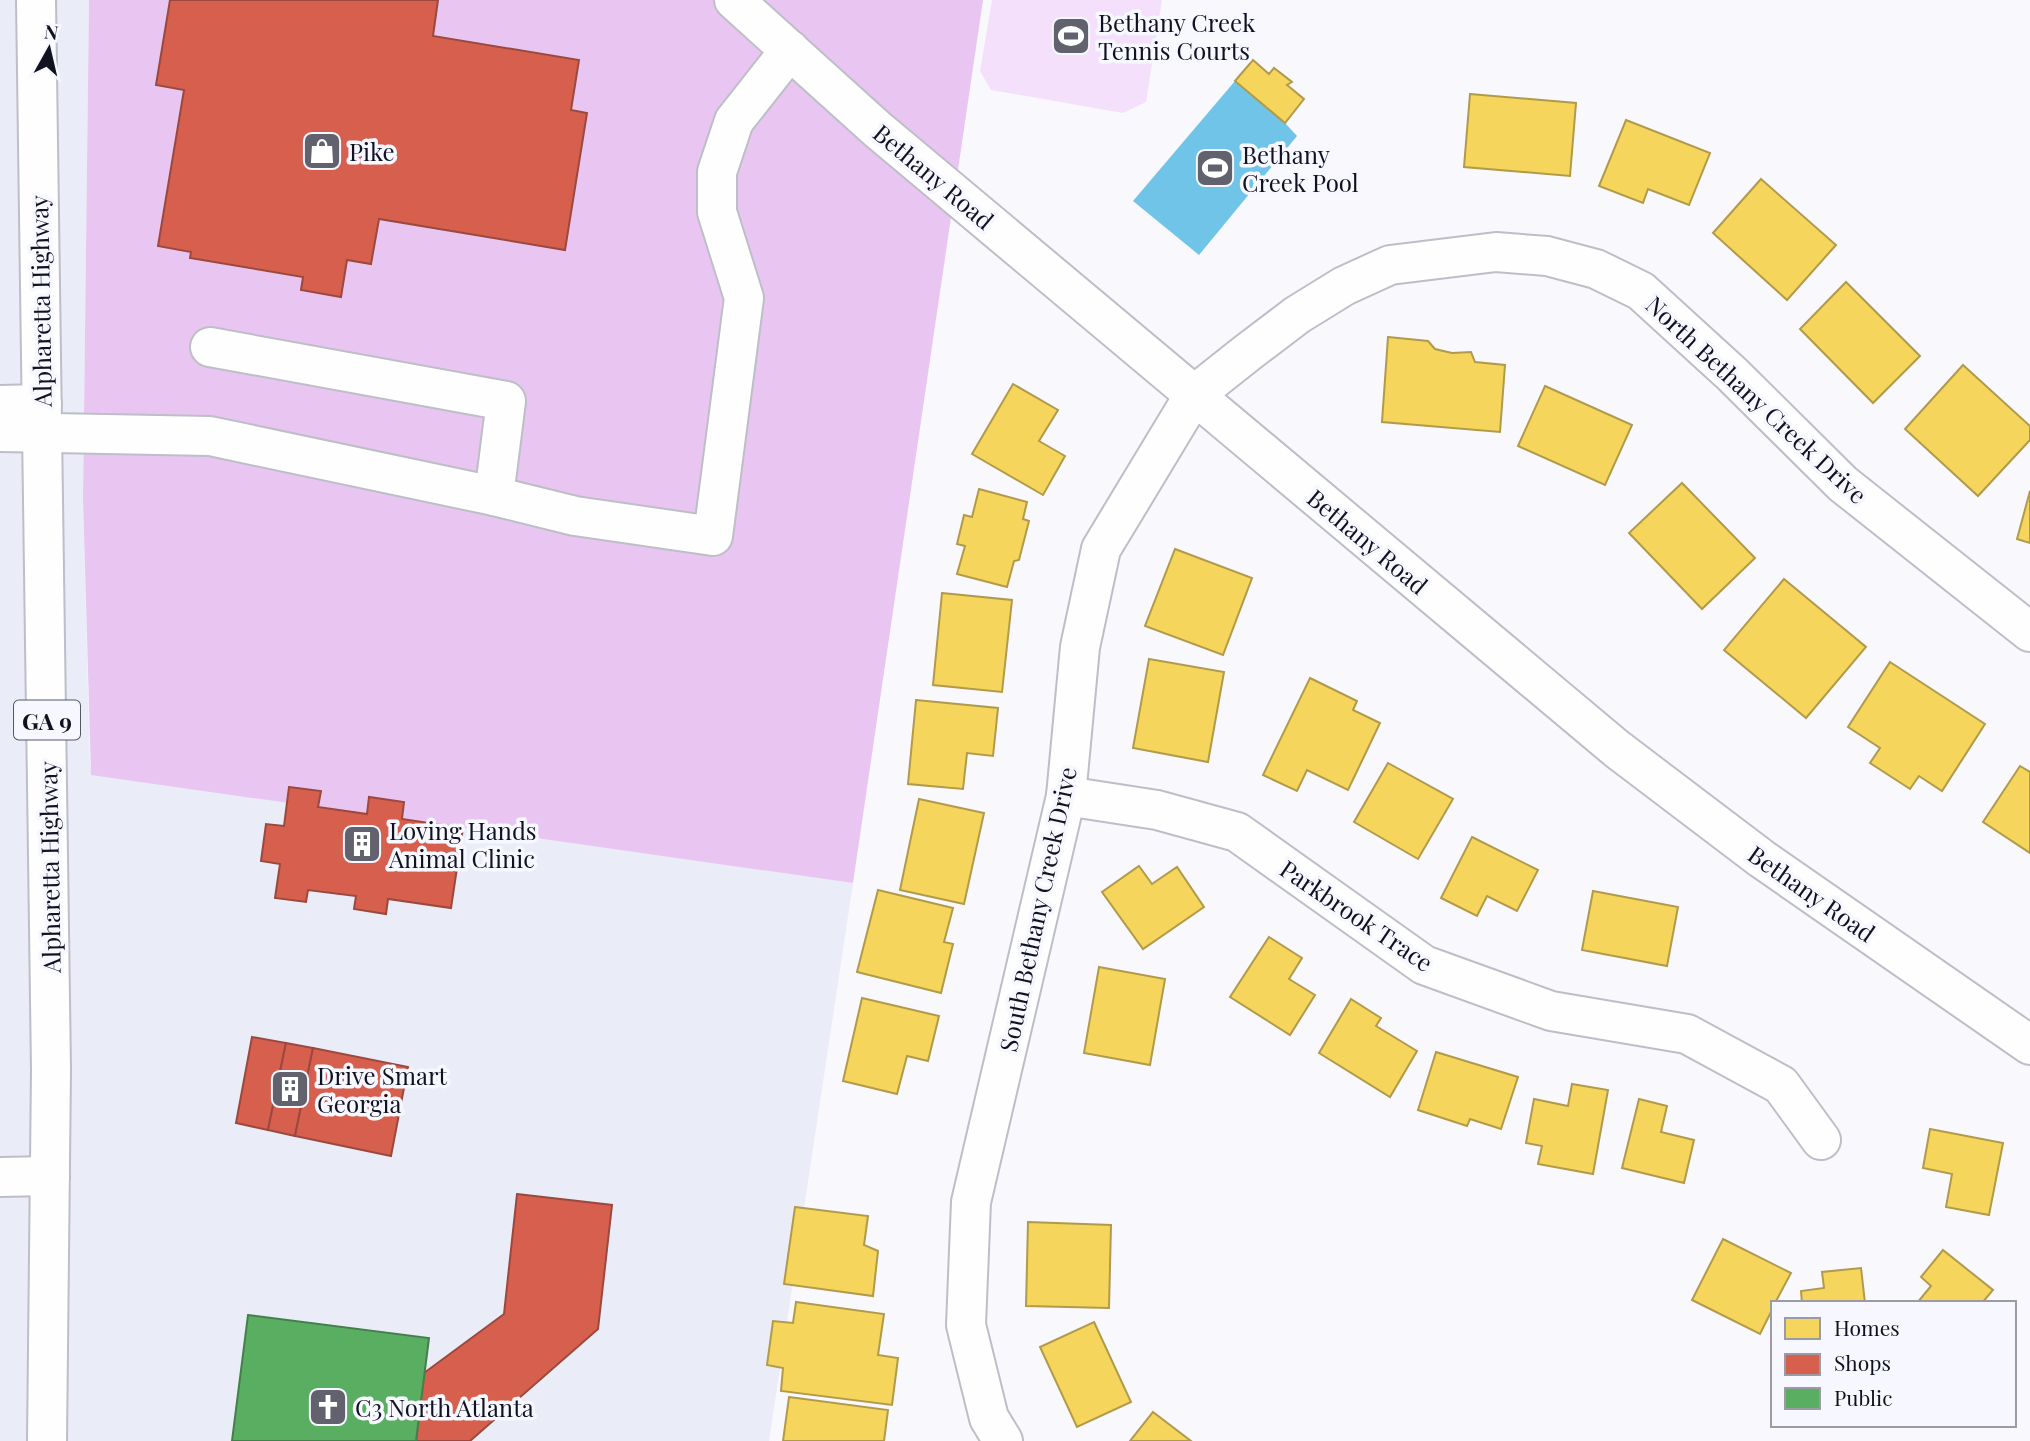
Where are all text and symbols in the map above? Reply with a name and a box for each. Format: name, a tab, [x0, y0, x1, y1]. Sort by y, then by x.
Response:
place label: Bethany Creek Tennis Courts	[1098, 6, 1256, 66]
north arrow	[14, 14, 84, 84]
sports icon: Bethany Creek Tennis Courts	[1050, 15, 1092, 57]
text: N	[43, 17, 60, 45]
street label: Bethany Road	[867, 116, 1001, 236]
shop icon: Pike	[301, 130, 343, 172]
place label: Pike	[349, 135, 395, 167]
place label: Bethany Creek Pool	[1242, 138, 1359, 198]
sports icon: Bethany Creek Pool	[1194, 147, 1236, 189]
street label: Alpharetta Highway	[22, 195, 58, 408]
street label: North Bethany Creek Drive	[1640, 288, 1874, 510]
street label: Bethany Road	[1301, 481, 1435, 601]
road number: GA 9	[14, 700, 80, 740]
street label: Alpharetta Highway	[31, 761, 67, 974]
street label: South Bethany Creek Drive	[991, 764, 1083, 1054]
place label: Loving Hands Animal Clinic	[388, 814, 537, 874]
building icon: Loving Hands Animal Clinic	[341, 823, 383, 865]
street label: Bethany Road	[1742, 837, 1882, 949]
street label: Parkbrook Trace	[1274, 852, 1440, 978]
place label: Drive Smart Georgia	[317, 1059, 448, 1119]
building icon: Drive Smart Georgia	[269, 1068, 311, 1110]
legend	[1771, 1301, 2016, 1427]
text: Homes	[1834, 1313, 1900, 1341]
text: Shops	[1834, 1348, 1891, 1376]
text: Public	[1834, 1383, 1892, 1411]
church icon: C3 North Atlanta	[307, 1386, 349, 1428]
place label: C3 North Atlanta	[355, 1391, 534, 1423]

